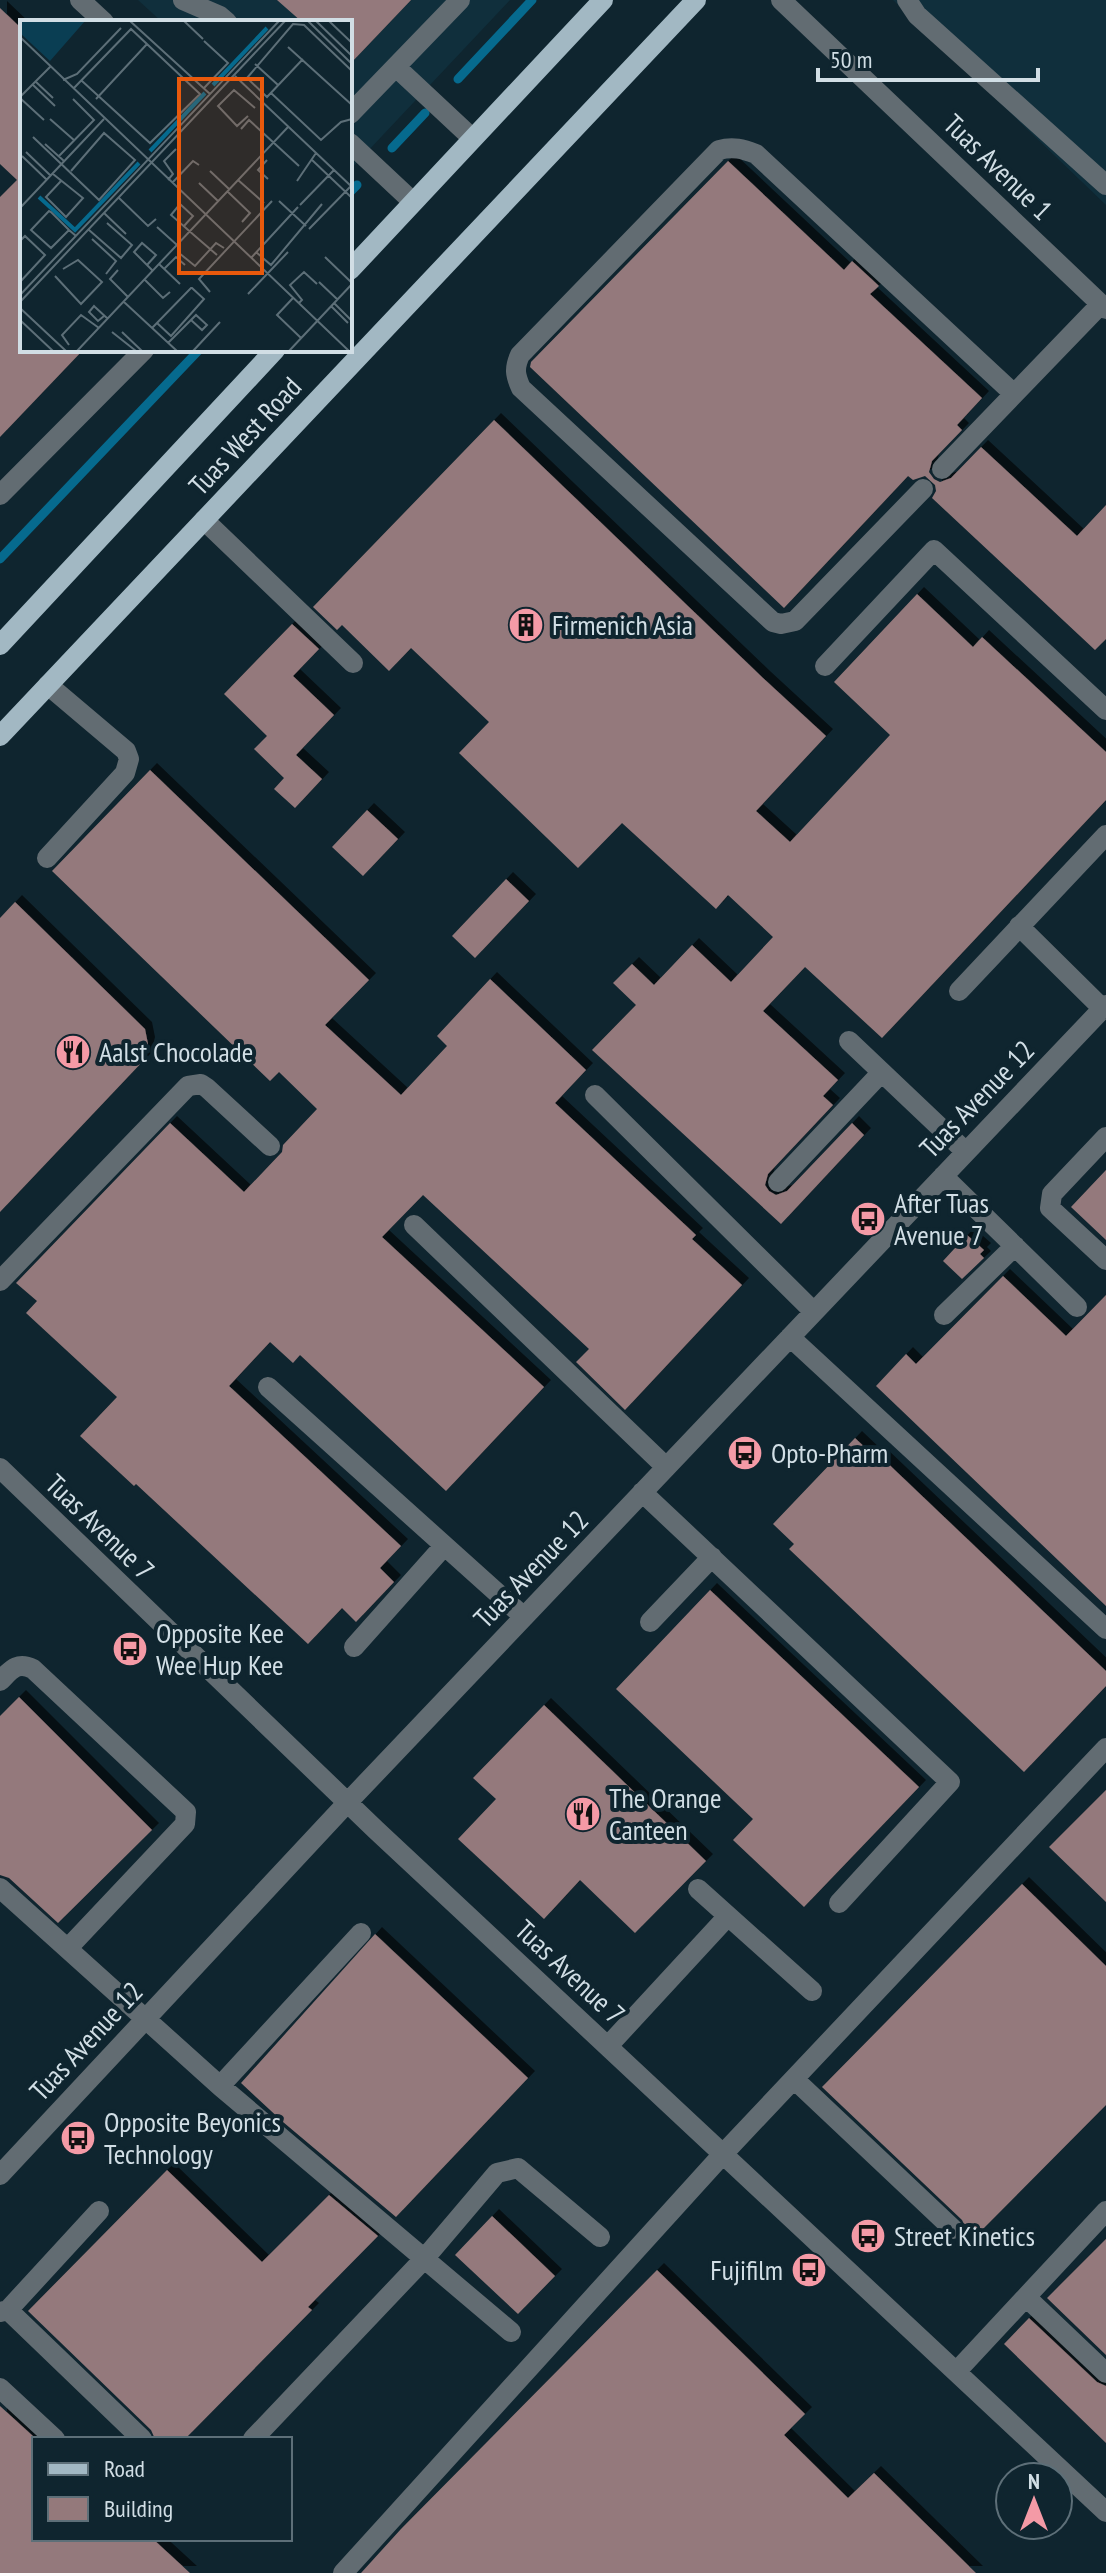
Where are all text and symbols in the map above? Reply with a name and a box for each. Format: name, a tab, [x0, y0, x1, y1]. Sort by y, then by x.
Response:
inset map	[20, 20, 352, 352]
scale bar	[818, 32, 1038, 82]
text: 50 m	[830, 44, 872, 75]
street label: Tuas Avenue 1	[936, 106, 1061, 228]
street label: Tuas West Road	[180, 369, 309, 503]
building icon: Firmenich Asia	[507, 606, 545, 644]
place label: Firmenich Asia	[552, 606, 693, 643]
street label: Tuas Avenue 12	[911, 1032, 1042, 1165]
restaurant icon: Aalst Chocolade	[54, 1033, 92, 1071]
place label: Aalst Chocolade	[99, 1033, 253, 1070]
place label: After Tuas Avenue 7	[894, 1184, 989, 1253]
bus stop icon: After Tuas Avenue 7	[849, 1200, 887, 1238]
bus stop icon: Opto-Pharm	[726, 1434, 764, 1472]
place label: Opto-Pharm	[771, 1434, 888, 1471]
street label: Tuas Avenue 7	[38, 1466, 163, 1588]
street label: Tuas Avenue 12	[465, 1502, 596, 1635]
place label: Opposite Kee Wee Hup Kee	[156, 1614, 284, 1683]
bus stop icon: Opposite Kee Wee Hup Kee	[111, 1630, 149, 1668]
place label: The Orange Canteen	[609, 1779, 722, 1848]
restaurant icon: The Orange Canteen	[564, 1795, 602, 1833]
street label: Tuas Avenue 7	[507, 1911, 633, 2032]
street label: Tuas Avenue 12	[21, 1973, 150, 2108]
place label: Opposite Beyonics Technology	[104, 2103, 281, 2172]
bus stop icon: Opposite Beyonics Technology	[59, 2119, 97, 2157]
bus stop icon: Street Kinetics	[849, 2217, 887, 2255]
place label: Street Kinetics	[894, 2217, 1035, 2254]
place label: Fujifilm	[710, 2251, 783, 2288]
bus stop icon: Fujifilm	[790, 2251, 828, 2289]
legend	[32, 2437, 292, 2541]
text: Road	[104, 2453, 145, 2484]
north arrow	[994, 2461, 1074, 2541]
text: N	[1028, 2467, 1040, 2495]
text: Building	[104, 2493, 173, 2524]

